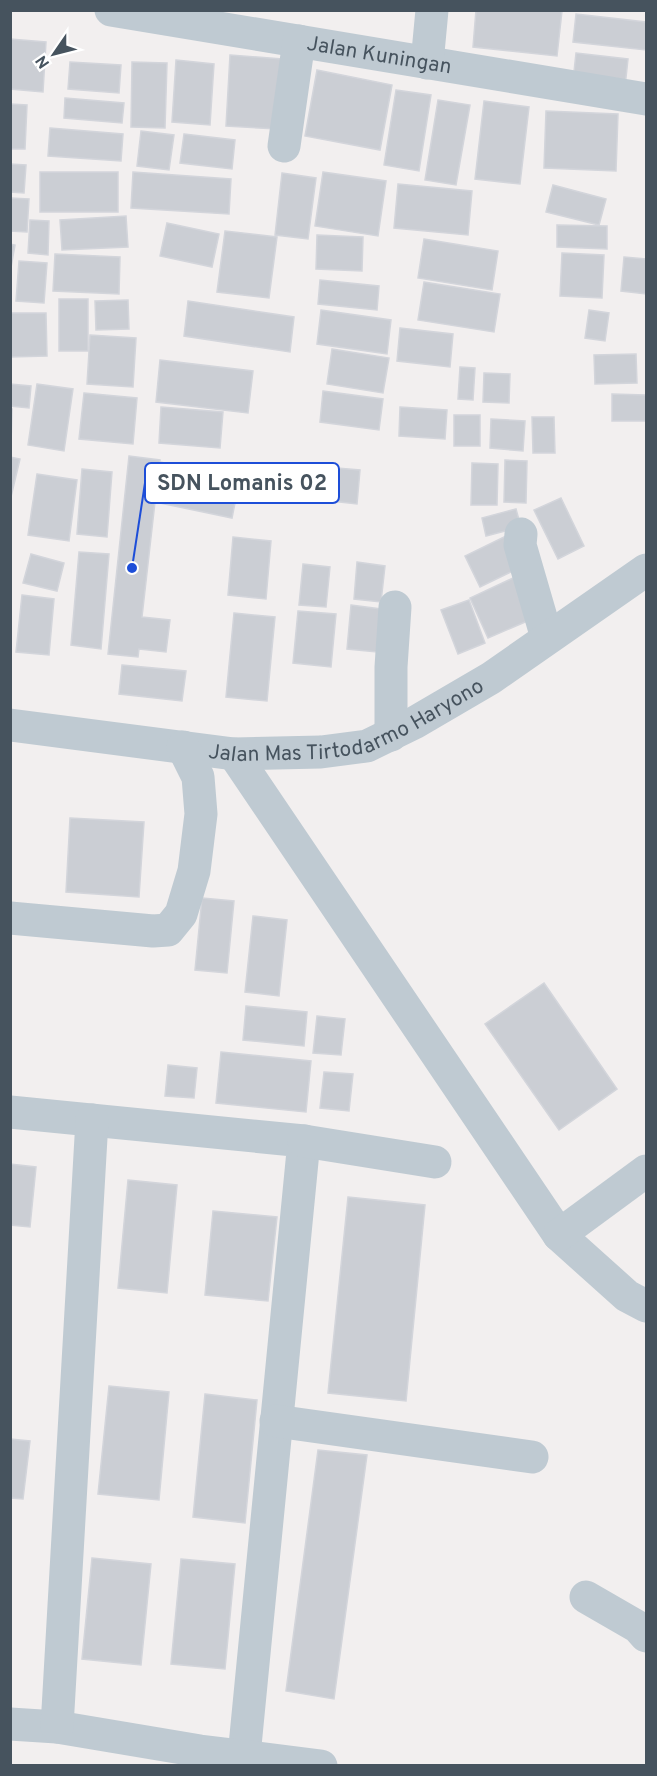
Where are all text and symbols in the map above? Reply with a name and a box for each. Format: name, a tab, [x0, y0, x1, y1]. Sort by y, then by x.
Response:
north arrow	[24, 24, 84, 84]
street label: Jalan Kuningan	[305, 31, 453, 81]
text: N	[32, 51, 55, 72]
callout: SDN Lomanis 02	[145, 463, 339, 503]
text: SDN Lomanis 02	[157, 471, 327, 498]
street label: Jalan Mas Tirtodarmo Haryono	[207, 673, 489, 769]

